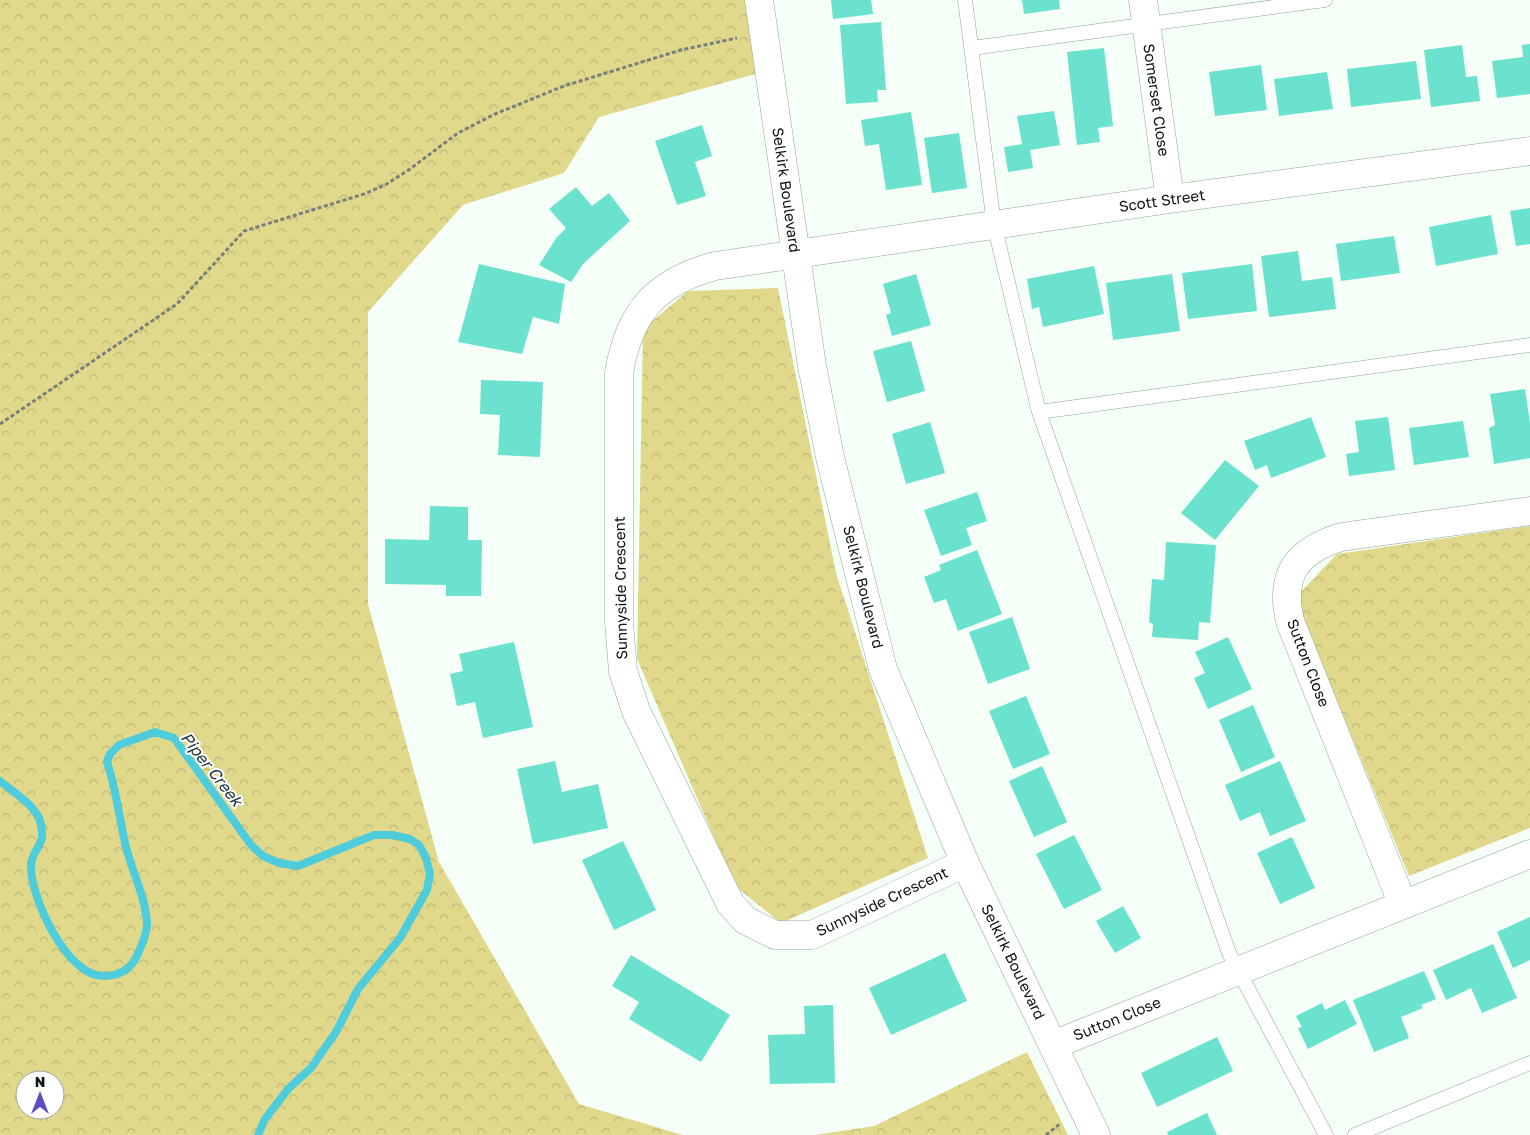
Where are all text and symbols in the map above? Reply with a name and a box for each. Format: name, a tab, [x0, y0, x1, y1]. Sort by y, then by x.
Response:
street label: Somerset Close	[1140, 42, 1174, 158]
street label: Selkirk Boulevard	[769, 126, 805, 254]
street label: Scott Street	[1118, 185, 1206, 215]
street label: Sunnyside Crescent	[610, 516, 630, 660]
street label: Selkirk Boulevard	[840, 523, 888, 650]
street label: Sutton Close	[1284, 616, 1334, 710]
water label: Piper Creek	[177, 728, 248, 812]
street label: Sunnyside Crescent	[813, 863, 950, 940]
street label: Selkirk Boulevard	[978, 901, 1050, 1022]
street label: Sutton Close	[1070, 992, 1163, 1044]
north arrow	[15, 1070, 65, 1120]
text: N	[35, 1073, 45, 1090]

